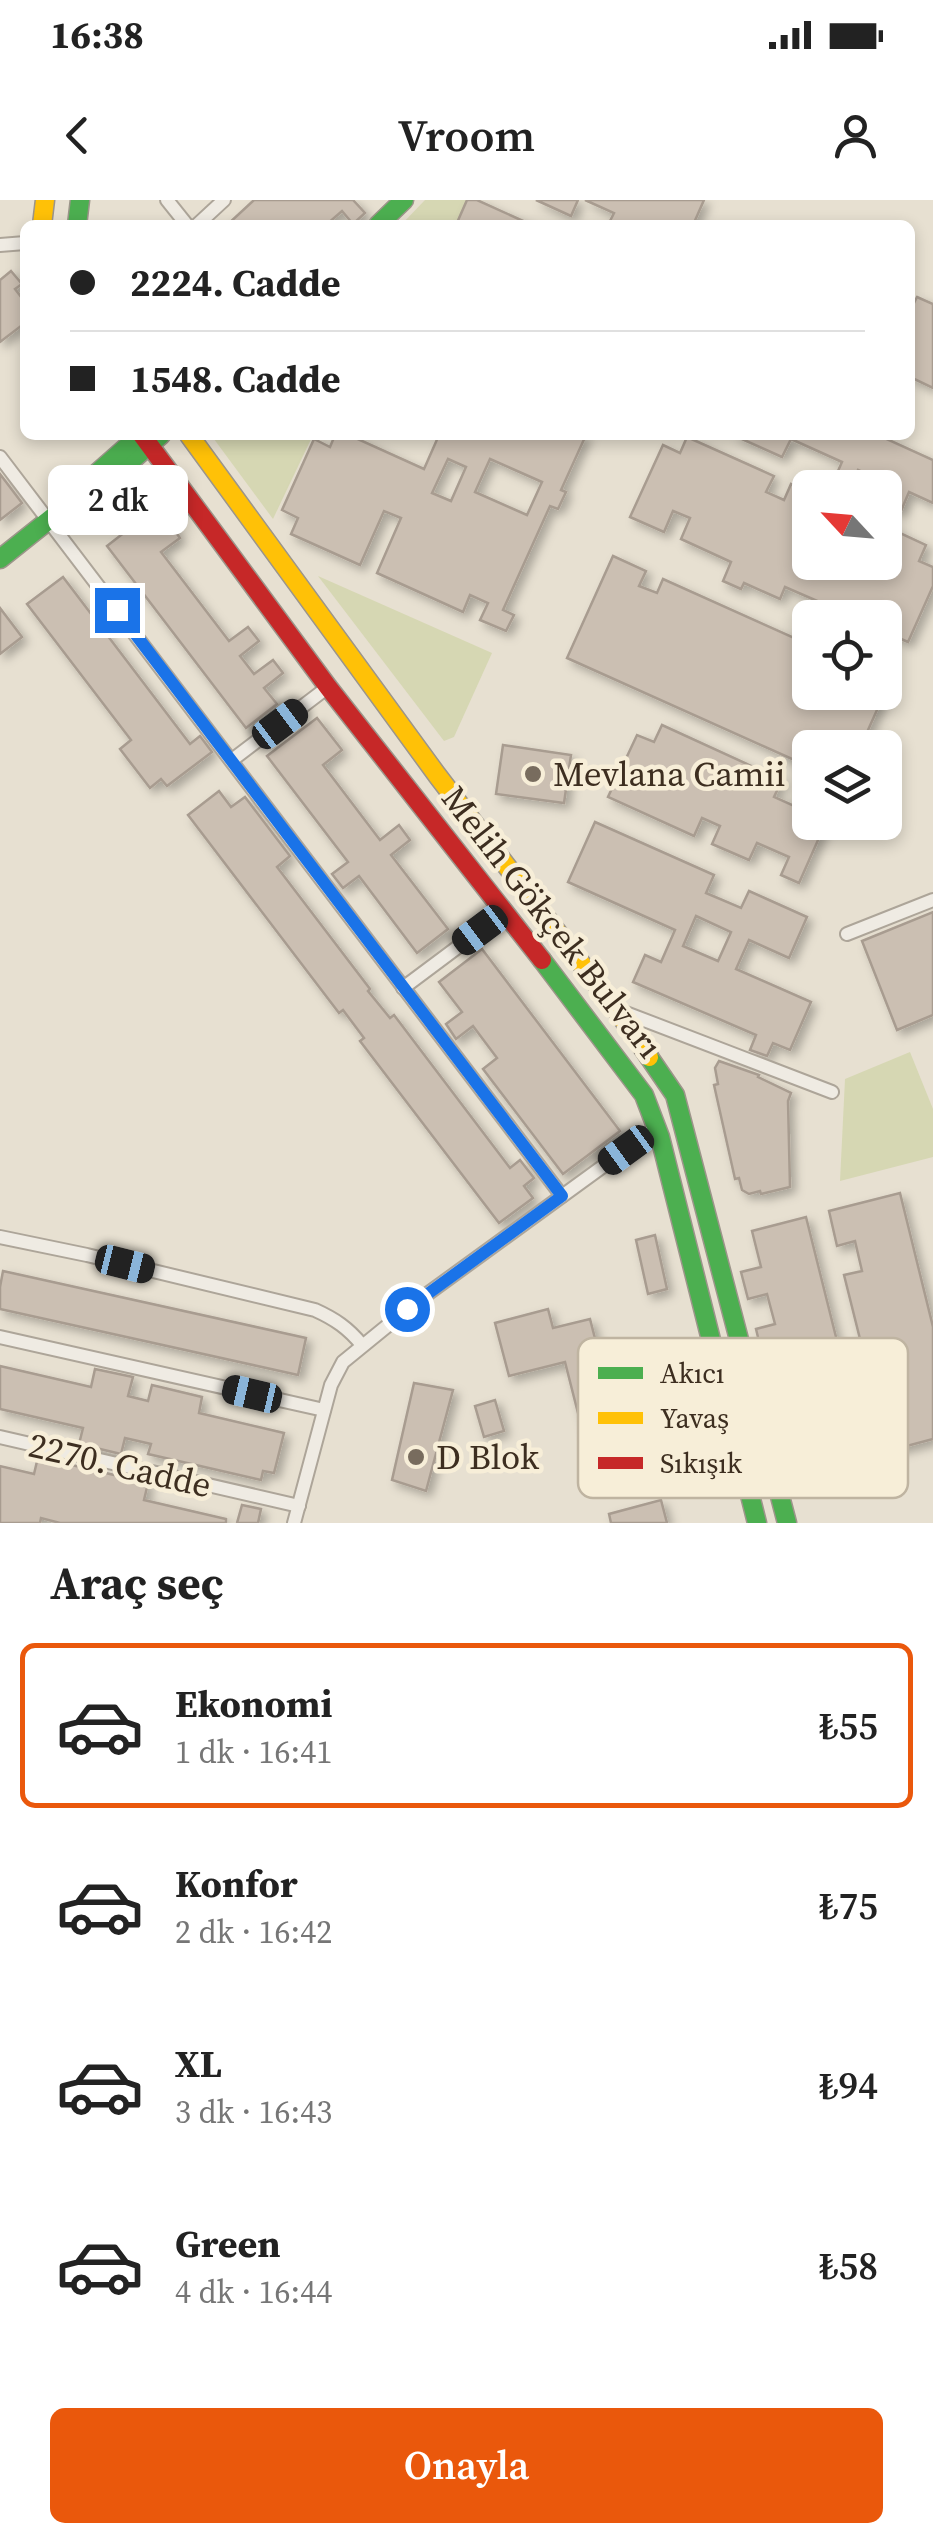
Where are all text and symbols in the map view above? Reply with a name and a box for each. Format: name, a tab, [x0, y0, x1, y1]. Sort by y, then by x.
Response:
text: 16:38	[50, 9, 144, 61]
text: Vroom	[398, 104, 535, 166]
icon: back	[50, 108, 105, 163]
icon: person	[828, 108, 883, 163]
text: 2224. Cadde	[130, 257, 341, 309]
text: 1548. Cadde	[130, 353, 341, 405]
callout: 2 dk	[47, 465, 187, 535]
north arrow	[792, 470, 902, 580]
map controls	[792, 470, 902, 840]
text: 2 dk	[88, 478, 148, 522]
route end	[95, 588, 140, 633]
button: locate	[792, 600, 902, 710]
car	[247, 694, 313, 754]
button: layers	[792, 730, 902, 840]
place label: Mevlana Camii	[553, 750, 785, 798]
marker: Mevlana Camii	[522, 763, 544, 785]
street label: Melih Gökçek Bulvarı	[430, 776, 674, 1068]
car	[447, 900, 513, 960]
car	[593, 1120, 659, 1180]
car	[92, 1242, 158, 1286]
route start	[385, 1287, 430, 1332]
legend	[578, 1338, 908, 1498]
text: Akıcı	[660, 1354, 724, 1392]
car	[219, 1373, 285, 1415]
text: Yavaş	[660, 1399, 729, 1437]
street label: 2270. Cadde	[24, 1421, 216, 1509]
place label: D Blok	[436, 1433, 540, 1481]
text: Sıkışık	[660, 1444, 743, 1482]
marker: D Blok	[405, 1446, 427, 1468]
text: Araç seç	[50, 1552, 224, 1614]
text: Ekonomi	[175, 1678, 332, 1730]
icon: car	[55, 1681, 145, 1771]
text: ₺55	[819, 1700, 878, 1752]
text: 1 dk · 16:41	[175, 1730, 332, 1774]
text: Konfor	[175, 1858, 298, 1910]
icon: car	[55, 1861, 145, 1951]
text: ₺75	[819, 1880, 878, 1932]
text: 2 dk · 16:42	[175, 1910, 332, 1954]
text: XL	[175, 2038, 222, 2090]
icon: car	[55, 2041, 145, 2131]
text: ₺94	[819, 2060, 878, 2112]
text: 3 dk · 16:43	[175, 2090, 332, 2134]
text: Green	[175, 2218, 281, 2270]
icon: car	[55, 2221, 145, 2311]
text: ₺58	[819, 2240, 878, 2292]
text: 4 dk · 16:44	[175, 2270, 332, 2314]
button: Onayla	[50, 2408, 883, 2523]

